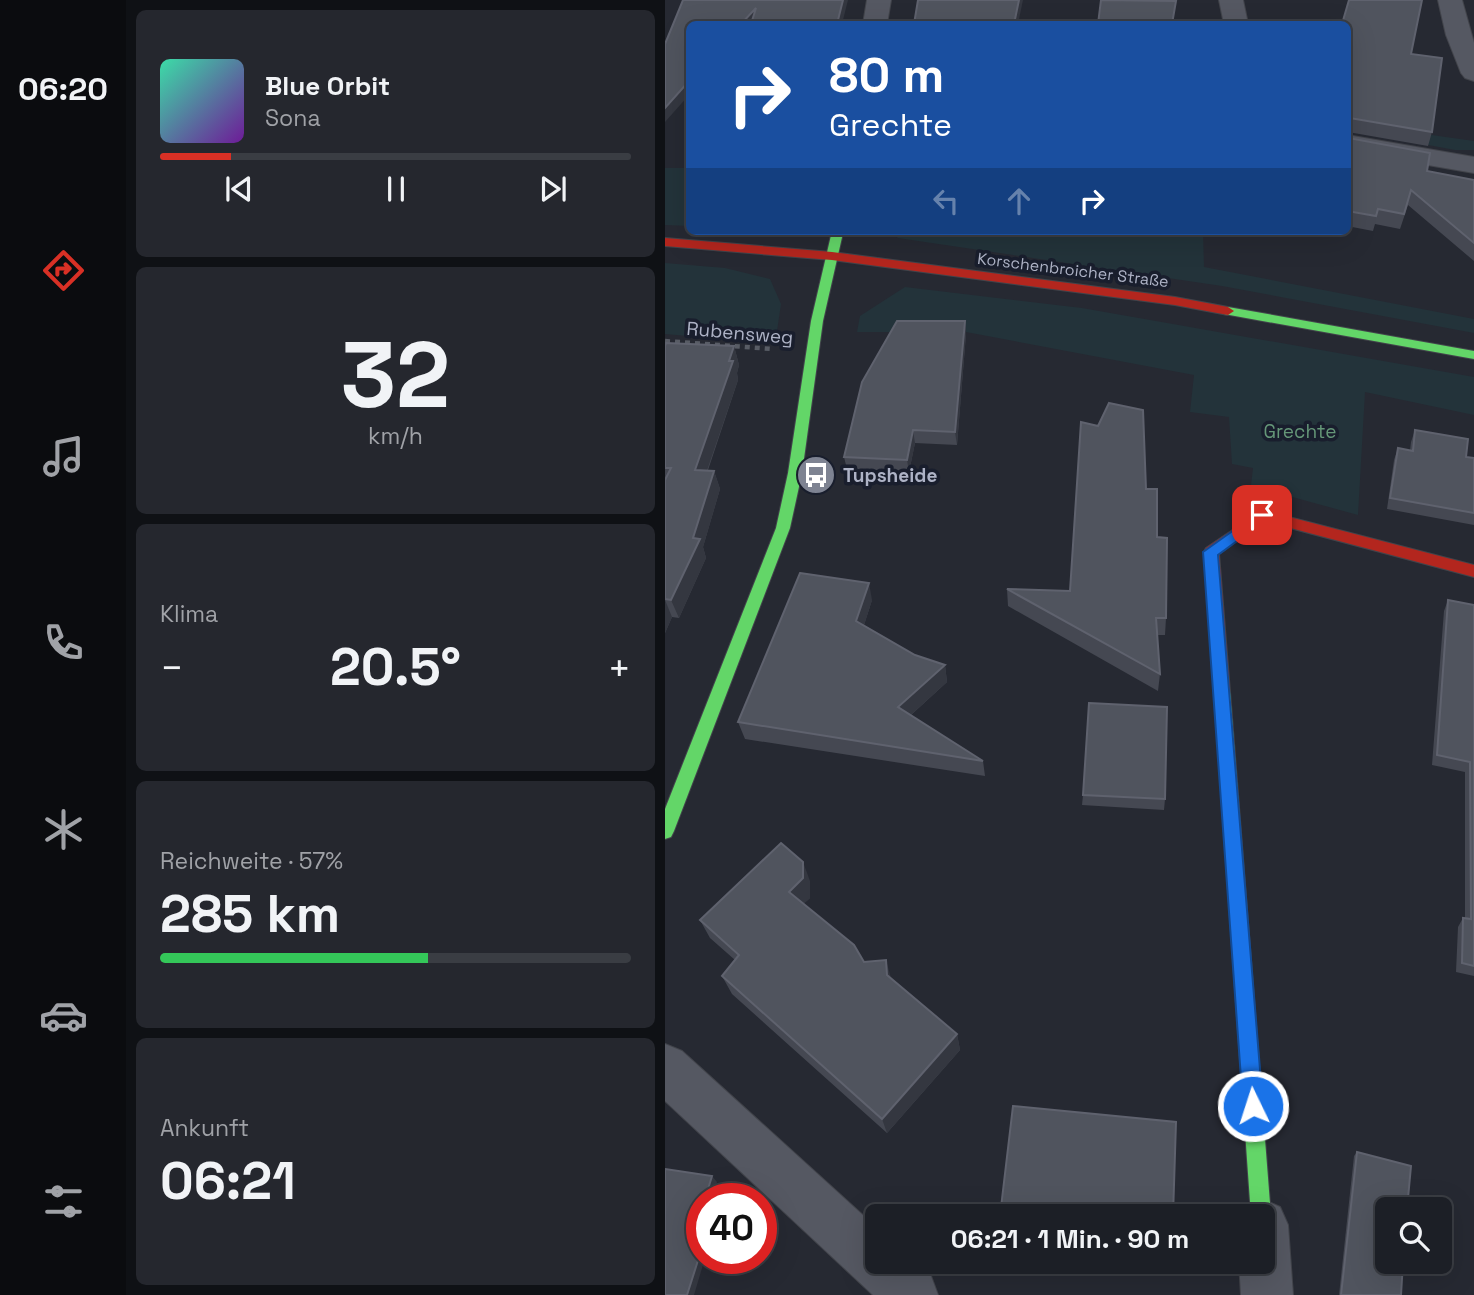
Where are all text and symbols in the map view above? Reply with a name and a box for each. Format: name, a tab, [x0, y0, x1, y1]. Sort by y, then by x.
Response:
text: 80 m	[829, 44, 944, 106]
icon: right	[714, 49, 805, 140]
text: 06:20	[18, 69, 108, 109]
text: Blue Orbit	[265, 69, 390, 103]
text: Sona	[265, 103, 321, 133]
text: Grechte	[829, 105, 952, 145]
icon: previous	[220, 170, 258, 208]
icon: pause	[377, 170, 415, 208]
icon: next	[534, 170, 572, 208]
icon: left	[927, 182, 965, 220]
icon: ahead	[1000, 182, 1038, 220]
icon: right	[1073, 182, 1111, 220]
icon: directions	[39, 246, 88, 295]
street label: Korschenbroicher Straße	[976, 248, 1170, 292]
street label: Rubensweg	[686, 316, 794, 350]
text: 32	[341, 317, 450, 434]
park label: Grechte	[1264, 419, 1337, 444]
text: km/h	[368, 421, 423, 451]
icon: music	[39, 432, 88, 481]
bus stop icon: Tupsheide	[795, 454, 837, 496]
place label: Tupsheide	[843, 463, 937, 488]
pin	[1232, 485, 1292, 545]
icon: arrive	[1243, 496, 1281, 534]
text: Klima	[160, 599, 218, 629]
icon: phone	[39, 618, 88, 667]
text: 20.5°	[330, 634, 461, 700]
text: −	[160, 644, 184, 692]
text: +	[607, 644, 631, 692]
icon: climate	[39, 805, 88, 854]
text: Reichweite · 57%	[160, 846, 343, 876]
text: 285 km	[160, 881, 340, 947]
icon: car	[39, 991, 88, 1040]
position arrow	[1216, 1069, 1290, 1143]
text: Ankunft	[160, 1113, 249, 1143]
text: 06:21	[160, 1148, 296, 1214]
icon: filters	[39, 1177, 88, 1226]
speed limit sign: 40	[686, 1183, 777, 1274]
map controls	[1375, 1197, 1452, 1274]
button: search	[1375, 1197, 1452, 1274]
text: 06:21 · 1 Min. · 90 m	[951, 1222, 1189, 1256]

